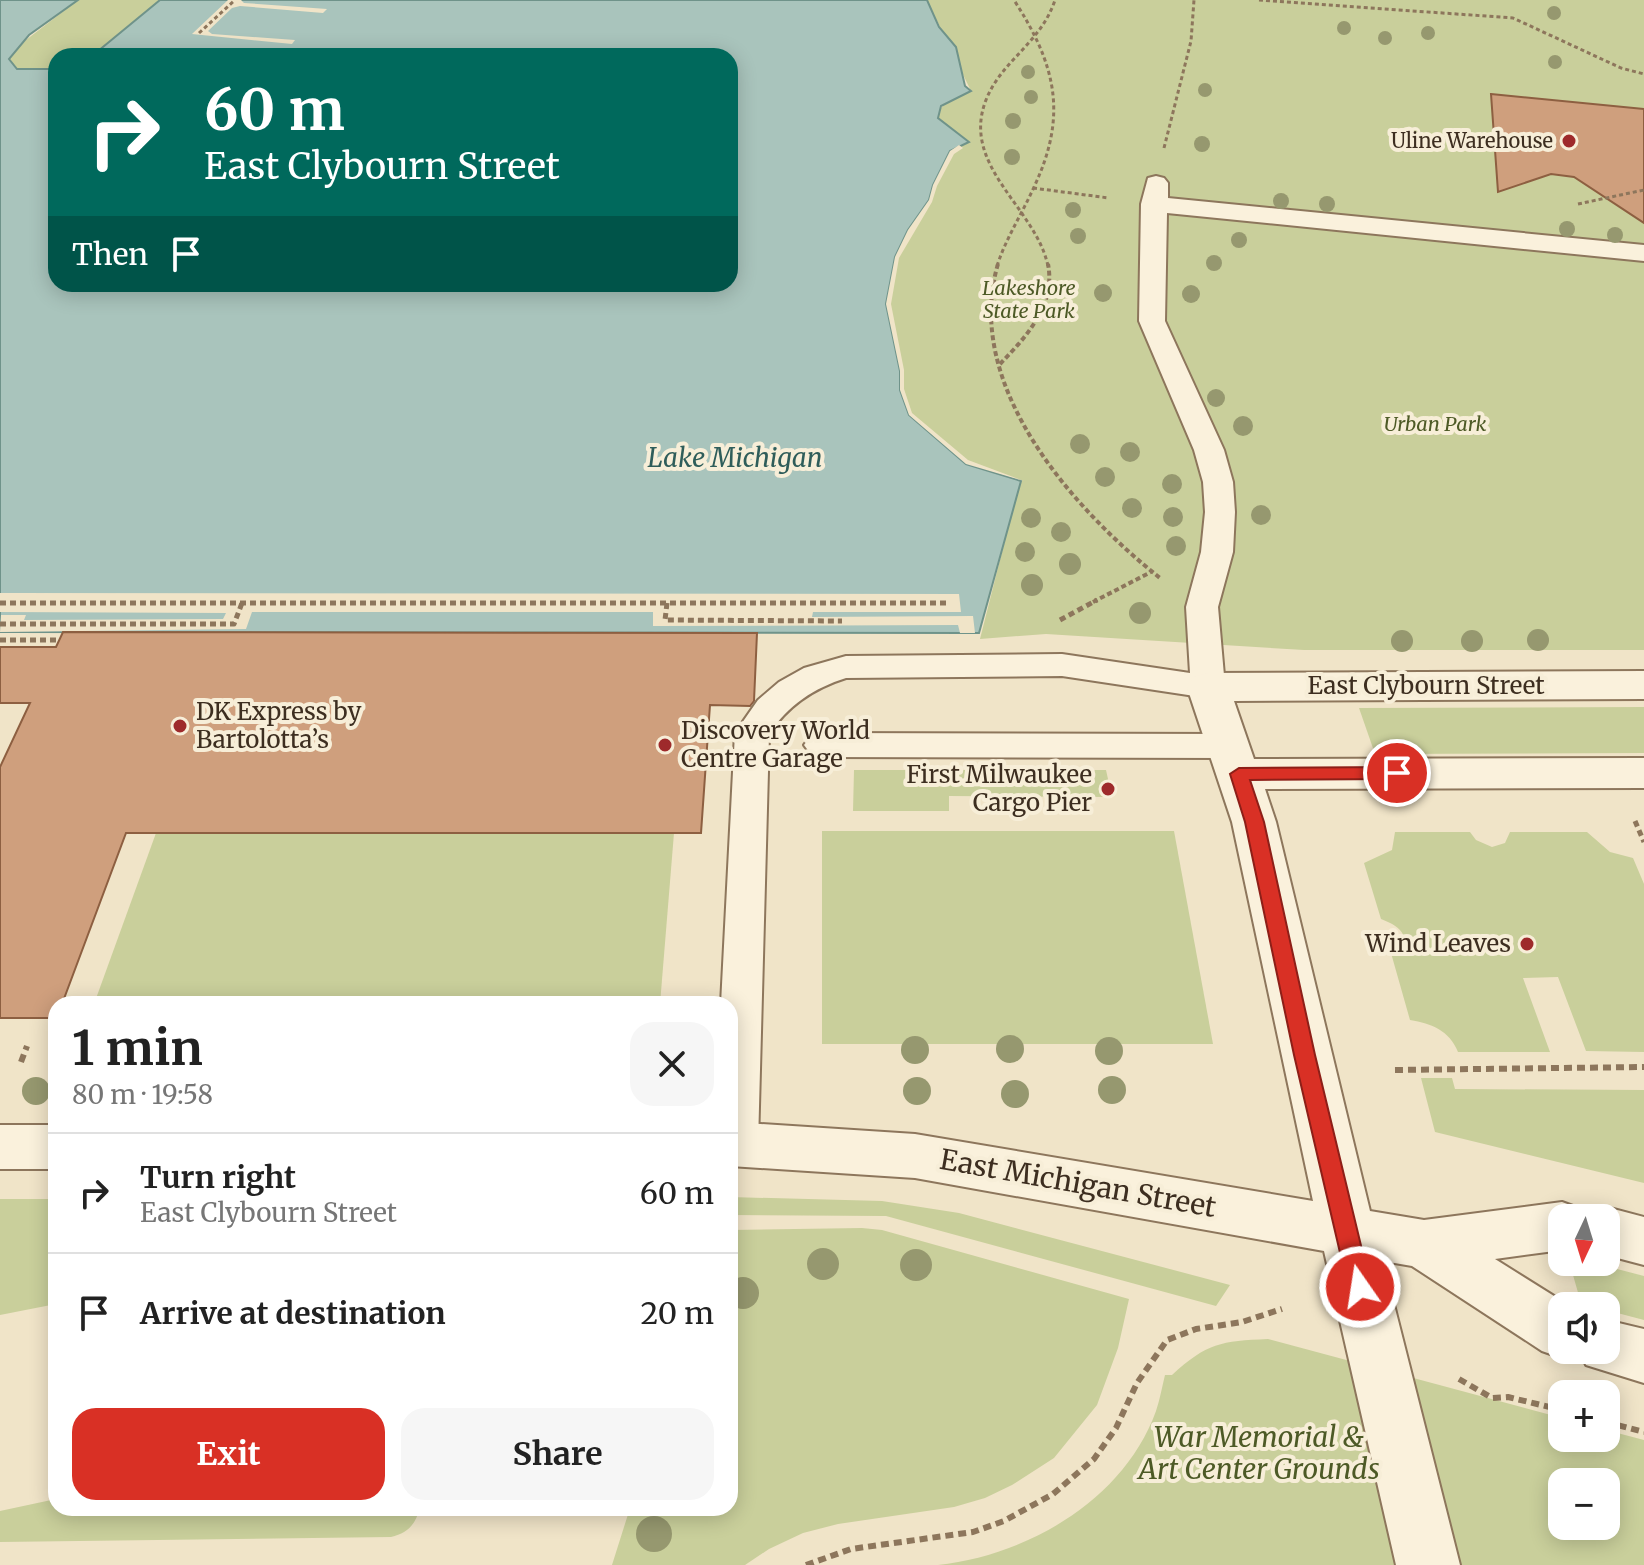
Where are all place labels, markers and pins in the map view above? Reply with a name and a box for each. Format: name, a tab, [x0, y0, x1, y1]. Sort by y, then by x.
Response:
place label: Uline Warehouse	[1391, 128, 1553, 153]
marker: Uline Warehouse	[1560, 132, 1578, 150]
place label: DK Express by Bartolotta’s	[196, 696, 361, 755]
place label: Discovery World Centre Garage	[681, 715, 870, 774]
marker: DK Express by Bartolotta’s	[171, 717, 189, 735]
marker: Discovery World Centre Garage	[656, 736, 674, 754]
pin	[1363, 739, 1431, 807]
place label: First Milwaukee Cargo Pier	[906, 759, 1092, 818]
marker: First Milwaukee Cargo Pier	[1099, 780, 1117, 798]
place label: Wind Leaves	[1364, 928, 1511, 959]
marker: Wind Leaves	[1518, 935, 1536, 953]

